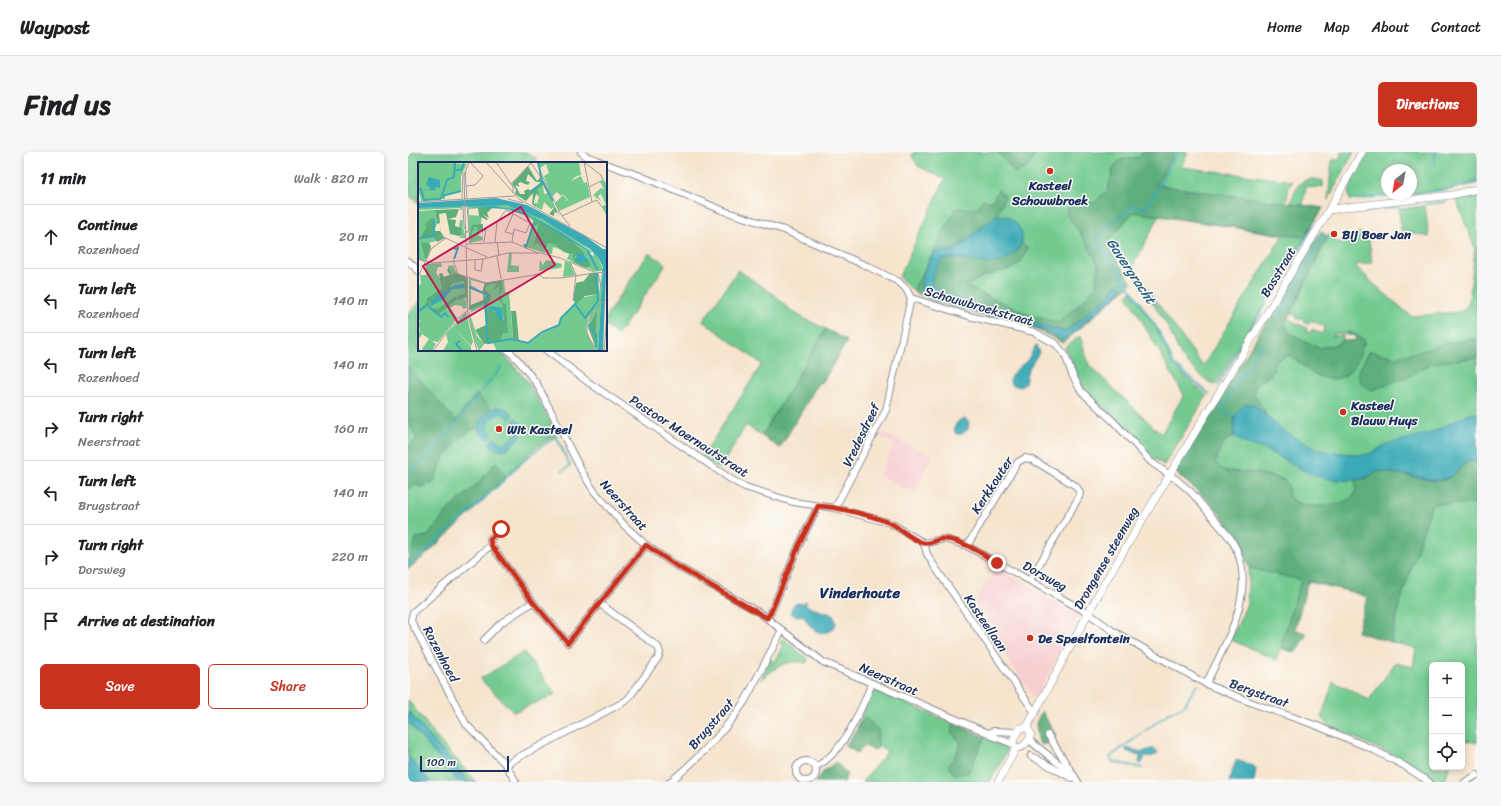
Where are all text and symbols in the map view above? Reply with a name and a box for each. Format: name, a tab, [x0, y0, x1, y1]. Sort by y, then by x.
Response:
text: Waypost	[20, 11, 90, 44]
text: Home	[1267, 15, 1302, 40]
text: Map	[1324, 15, 1350, 40]
text: About	[1372, 15, 1409, 40]
text: Contact	[1431, 15, 1481, 40]
text: Find us	[24, 80, 111, 129]
button: Directions	[1378, 82, 1477, 127]
inset map	[418, 162, 607, 351]
text: 11 min	[40, 163, 86, 193]
north arrow	[1381, 164, 1417, 200]
marker: Kasteel Schouwbroek	[1045, 166, 1055, 176]
text: Walk · 820 m	[294, 167, 368, 190]
place label: Kasteel Schouwbroek	[1011, 174, 1088, 212]
text: Continue	[78, 212, 138, 238]
place label: Bij Boer Jan	[1342, 223, 1412, 246]
text: 20 m	[339, 225, 368, 248]
icon: ahead	[40, 226, 62, 248]
marker: Bij Boer Jan	[1329, 229, 1339, 239]
water label: Gavergracht	[1100, 233, 1164, 311]
text: Rozenhoed	[78, 238, 139, 261]
street label: Bosstraat	[1254, 242, 1302, 302]
text: Turn left	[78, 276, 136, 302]
street label: Schouwbroekstraat	[922, 279, 1036, 333]
text: 140 m	[333, 289, 368, 312]
icon: left	[40, 290, 62, 312]
text: Rozenhoed	[78, 302, 139, 325]
text: Turn left	[78, 340, 136, 366]
text: 140 m	[333, 353, 368, 376]
icon: left	[40, 354, 62, 376]
text: Rozenhoed	[78, 366, 139, 389]
street label: Pastoor Moernautstraat	[625, 389, 754, 484]
place label: Kasteel Blauw Huys	[1350, 394, 1419, 432]
street label: Vredesdreef	[836, 398, 887, 471]
text: Turn right	[78, 404, 143, 430]
marker: Kasteel Blauw Huys	[1338, 407, 1348, 417]
text: 160 m	[333, 417, 368, 440]
icon: right	[40, 418, 62, 440]
place label: Wit Kasteel	[507, 418, 573, 441]
marker: Wit Kasteel	[494, 424, 504, 434]
text: Neerstraat	[78, 430, 141, 453]
street label: Kerkkouter	[965, 451, 1020, 519]
text: Turn left	[78, 468, 136, 494]
street label: Neerstraat	[594, 474, 654, 536]
text: 140 m	[333, 481, 368, 504]
icon: left	[40, 482, 62, 504]
text: Brugstraat	[78, 494, 140, 517]
street label: Drongense steenweg	[1067, 502, 1145, 614]
route start	[492, 520, 510, 538]
text: Turn right	[78, 532, 143, 558]
text: 220 m	[331, 545, 368, 568]
icon: right	[40, 546, 62, 568]
route end	[988, 554, 1006, 572]
street label: Dorsweg	[1018, 554, 1072, 598]
text: Dorsweg	[78, 558, 126, 581]
district label: Vinderhoute	[820, 580, 901, 606]
street label: Kasteellaan	[958, 589, 1014, 657]
text: Arrive at destination	[78, 608, 215, 634]
icon: arrive	[40, 610, 62, 632]
street label: Rozenhoed	[416, 622, 466, 687]
place label: De Speelfontein	[1038, 627, 1131, 650]
marker: De Speelfontein	[1025, 633, 1035, 643]
street label: Neerstraat	[856, 656, 923, 702]
map controls	[1429, 662, 1465, 770]
button: +	[1429, 662, 1465, 698]
button: Save	[40, 664, 200, 709]
button: Share	[208, 664, 368, 709]
street label: Bergstraat	[1226, 672, 1292, 715]
street label: Brugstraat	[682, 693, 740, 755]
button: −	[1429, 698, 1465, 734]
button: locate	[1429, 734, 1465, 770]
text: 100 m	[426, 753, 456, 772]
scale bar	[420, 754, 509, 773]

